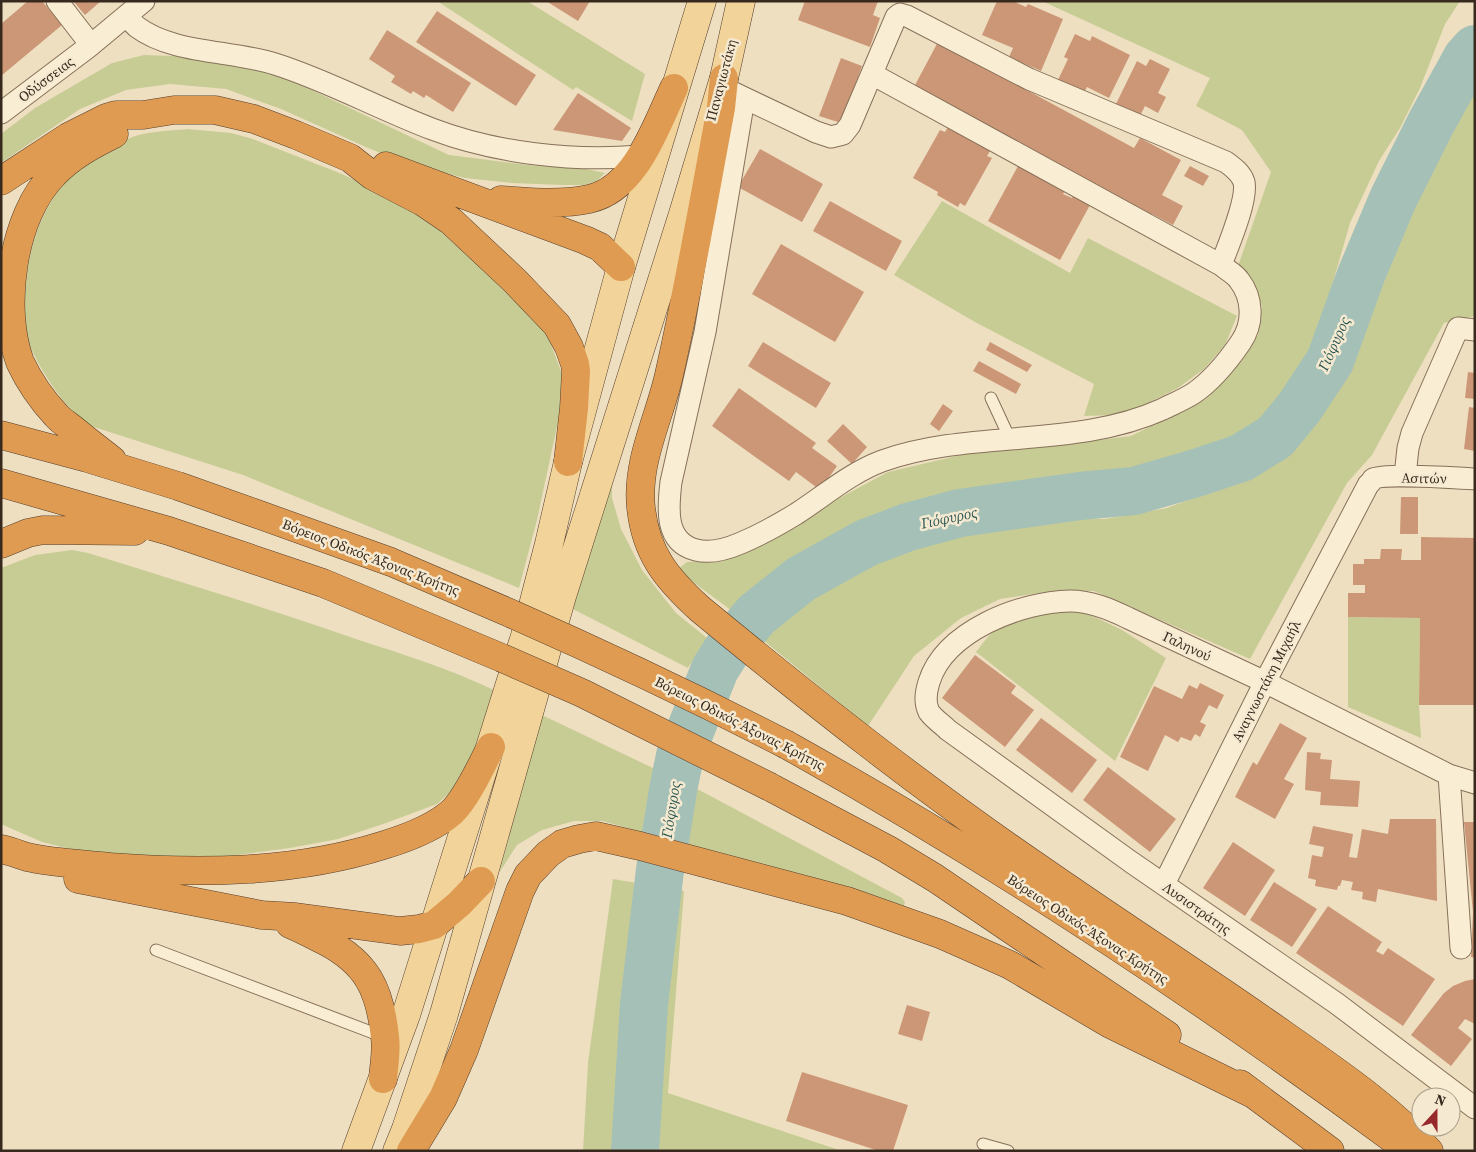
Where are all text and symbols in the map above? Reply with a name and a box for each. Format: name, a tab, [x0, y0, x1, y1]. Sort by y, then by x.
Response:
street label: Παναγιωτάκη	[701, 37, 741, 123]
street label: Οδύσσειας	[14, 51, 78, 107]
water label: Γιόφυρος	[1312, 313, 1355, 375]
street label: Ασιτών	[1401, 468, 1447, 488]
water label: Γιόφυρος	[918, 501, 980, 534]
street label: Βόρειος Οδικός Άξονας Κρήτης	[279, 514, 463, 600]
street label: Αναγνωστάκη Μιχαήλ	[1227, 616, 1306, 745]
street label: Γαληνού	[1160, 626, 1214, 666]
street label: Βόρειος Οδικός Άξονας Κρήτης	[651, 671, 829, 775]
water label: Γιόφυρος	[656, 779, 685, 841]
street label: Βόρειος Οδικός Άξονας Κρήτης	[1003, 869, 1173, 989]
street label: Λυσιστράτης	[1159, 877, 1235, 939]
north arrow	[1411, 1087, 1461, 1137]
text: N	[1432, 1089, 1449, 1111]

